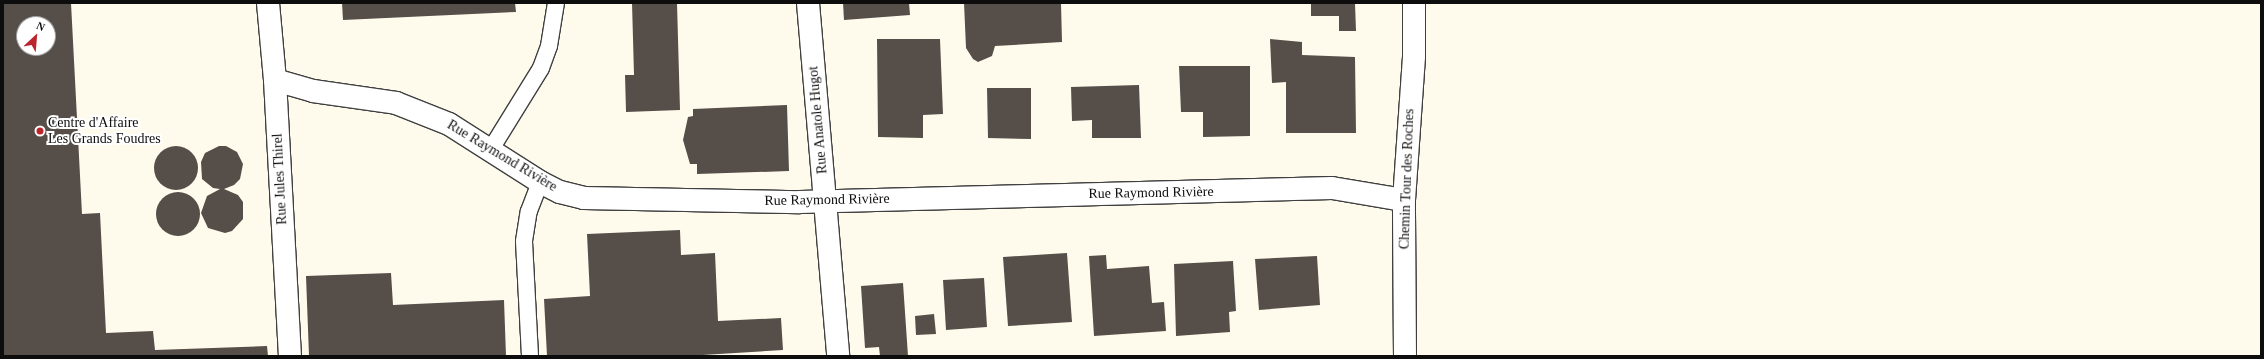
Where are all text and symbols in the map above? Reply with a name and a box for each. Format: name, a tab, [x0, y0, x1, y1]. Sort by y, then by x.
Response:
north arrow	[16, 16, 56, 56]
text: N	[35, 19, 47, 33]
street label: Rue Anatole Hugot	[805, 65, 831, 175]
street label: Chemin Tour des Roches	[1396, 108, 1418, 250]
place label: Centre d'Affaire Les Grands Foudres	[48, 115, 161, 148]
street label: Rue Raymond Rivière	[444, 117, 560, 195]
marker: Centre d'Affaire Les Grands Foudres	[35, 126, 45, 136]
street label: Rue Jules Thirel	[269, 133, 291, 225]
street label: Rue Raymond Rivière	[1088, 184, 1214, 202]
street label: Rue Raymond Rivière	[764, 191, 890, 209]

